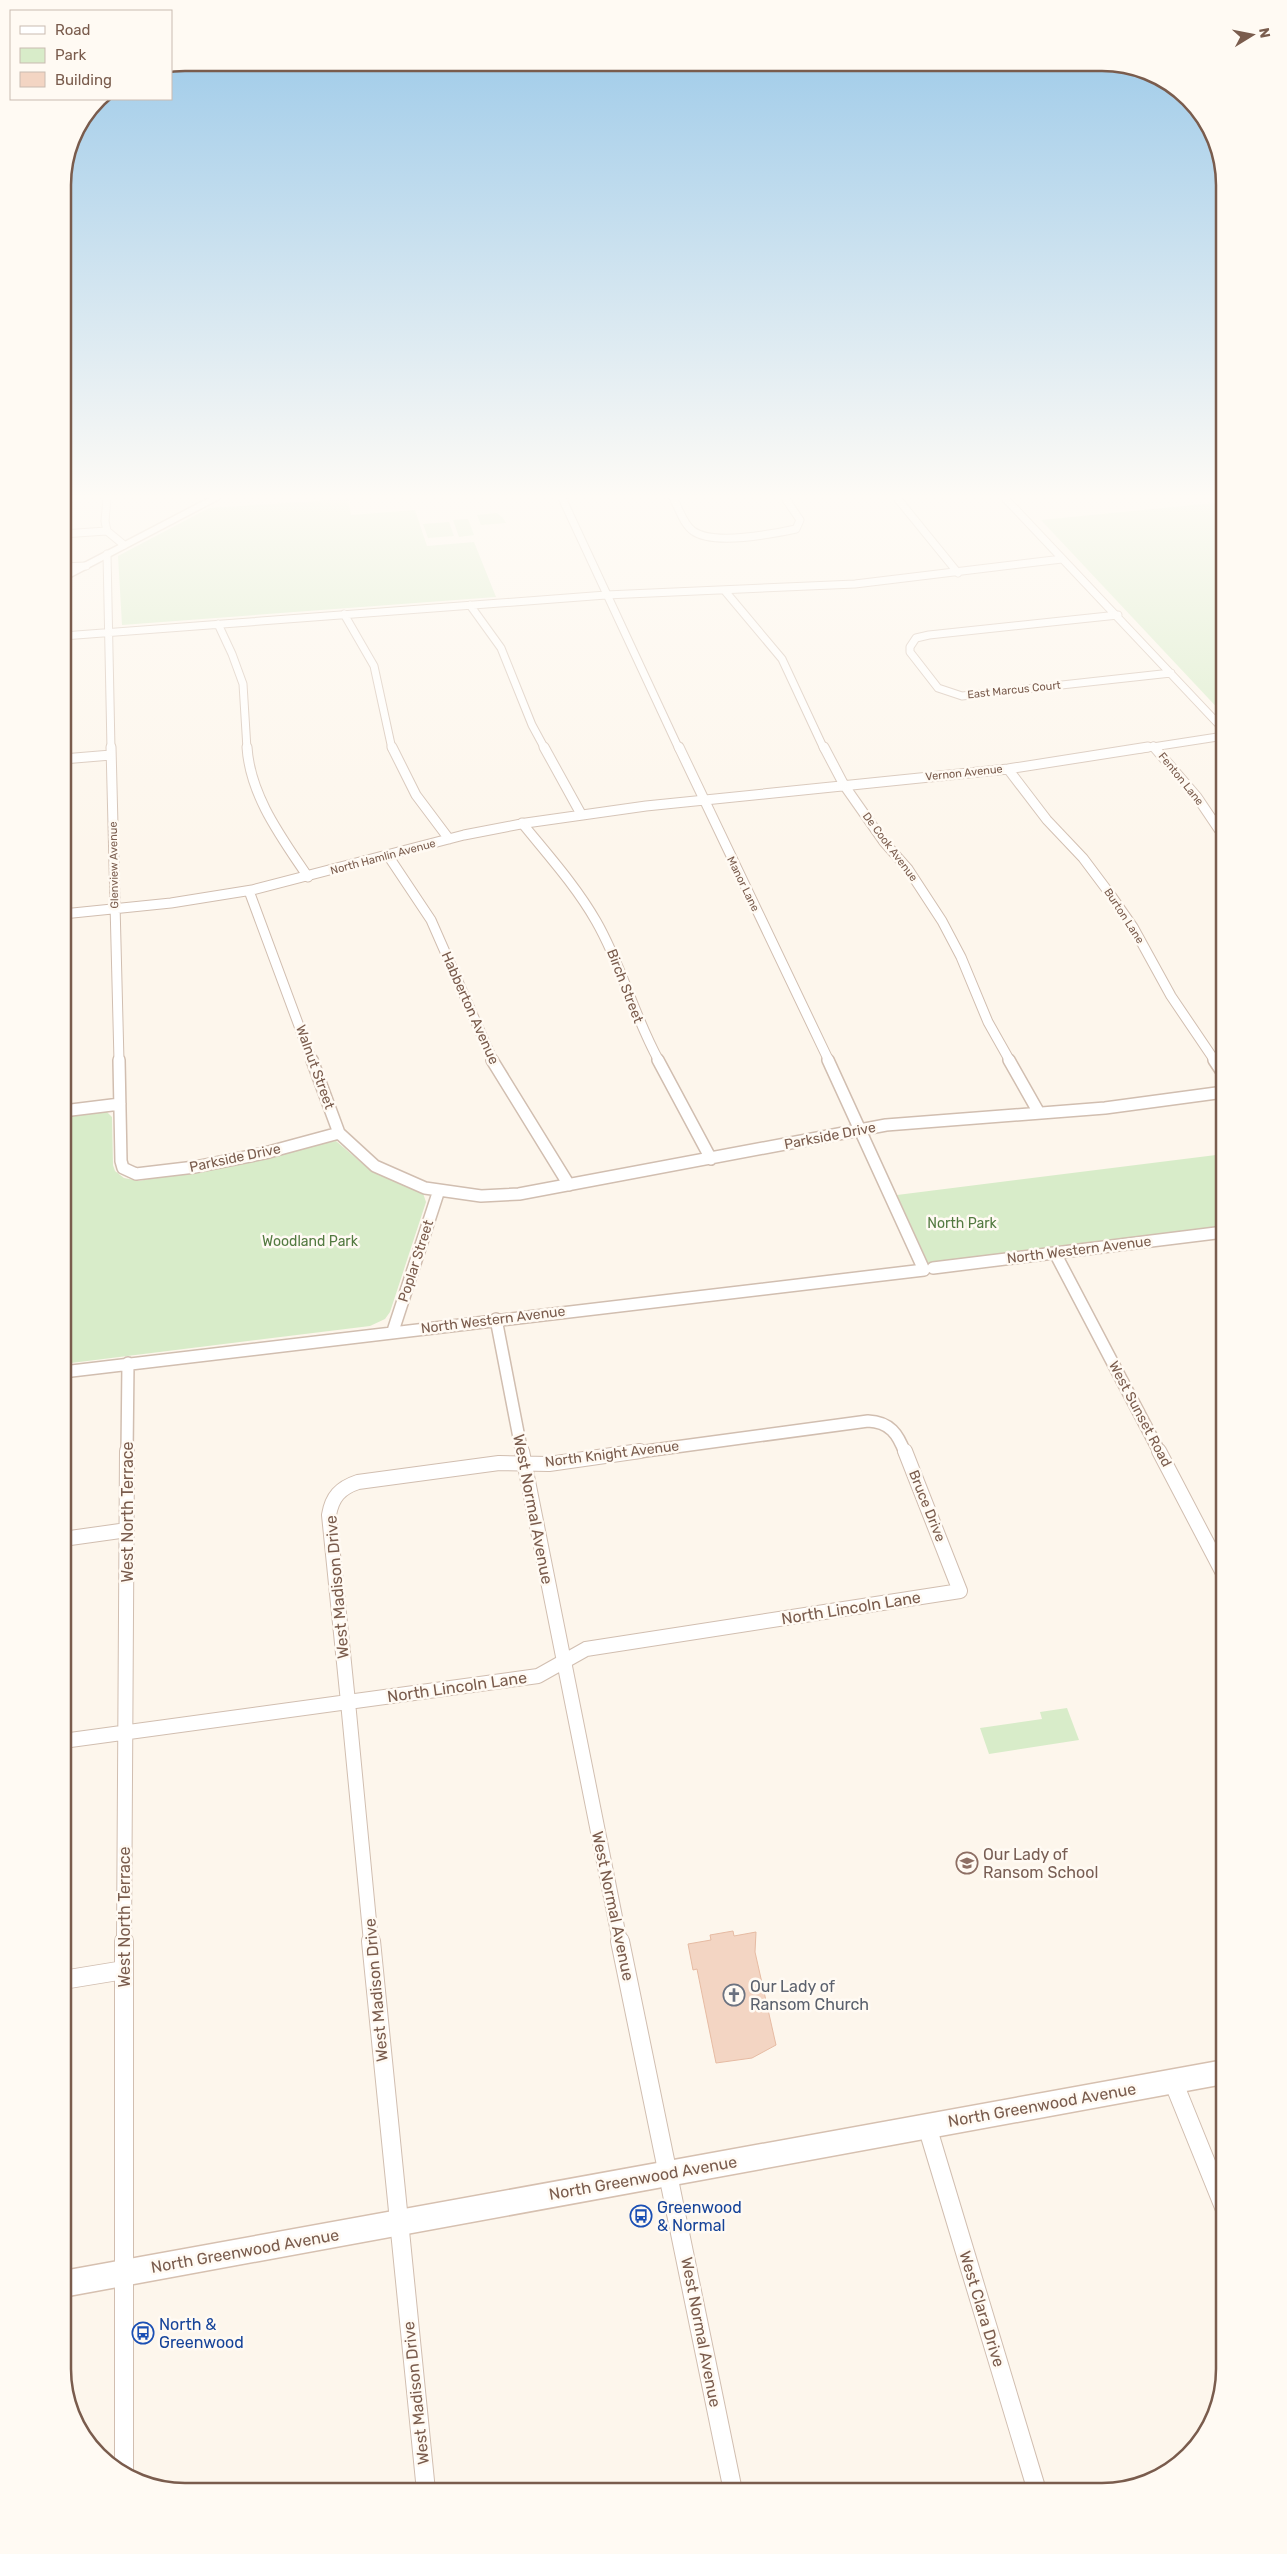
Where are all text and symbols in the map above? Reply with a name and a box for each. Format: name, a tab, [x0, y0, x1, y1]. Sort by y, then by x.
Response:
legend	[10, 10, 172, 100]
north arrow	[1227, 10, 1277, 60]
text: Road	[55, 21, 91, 39]
text: N	[1255, 26, 1274, 39]
text: Park	[55, 46, 86, 64]
text: Building	[55, 71, 112, 89]
street label: East Marcus Court	[967, 679, 1062, 701]
street label: Fenton Lane	[1156, 750, 1206, 808]
street label: Vernon Avenue	[925, 762, 1003, 784]
street label: De Cook Avenue	[860, 810, 920, 884]
street label: Glenview Avenue	[107, 821, 121, 909]
street label: North Hamlin Avenue	[329, 837, 437, 877]
street label: Manor Lane	[724, 854, 762, 914]
street label: Burton Lane	[1101, 886, 1147, 946]
street label: Birch Street	[603, 947, 647, 1026]
street label: Habberton Avenue	[437, 949, 503, 1067]
street label: Walnut Street	[292, 1023, 338, 1112]
street label: Parkside Drive	[783, 1119, 877, 1153]
street label: Parkside Drive	[188, 1140, 282, 1176]
park label: North Park	[927, 1215, 998, 1232]
street label: Poplar Street	[395, 1217, 437, 1304]
park label: Woodland Park	[262, 1233, 359, 1250]
street label: North Western Avenue	[1006, 1233, 1152, 1267]
street label: North Western Avenue	[420, 1303, 566, 1337]
street label: West Sunset Road	[1105, 1358, 1175, 1470]
street label: West Normal Avenue	[509, 1432, 557, 1586]
street label: North Knight Avenue	[544, 1437, 680, 1471]
street label: West North Terrace	[118, 1441, 137, 1583]
street label: Bruce Drive	[905, 1468, 949, 1544]
street label: West Madison Drive	[321, 1514, 353, 1660]
street label: North Lincoln Lane	[780, 1588, 922, 1628]
street label: North Lincoln Lane	[386, 1668, 528, 1706]
street label: West Normal Avenue	[588, 1829, 638, 1983]
place label: Our Lady of Ransom School	[983, 1845, 1098, 1882]
street label: West North Terrace	[115, 1846, 134, 1988]
school or university icon: Our Lady of Ransom School	[955, 1851, 979, 1875]
street label: West Madison Drive	[360, 1917, 392, 2063]
place label: Our Lady of Ransom Church	[750, 1977, 869, 2014]
church icon: Our Lady of Ransom Church	[722, 1983, 746, 2007]
street label: North Greenwood Avenue	[946, 2079, 1138, 2131]
street label: North Greenwood Avenue	[547, 2152, 739, 2204]
place label: Greenwood & Normal	[657, 2198, 742, 2235]
bus stop icon: Greenwood & Normal	[629, 2204, 653, 2228]
street label: North Greenwood Avenue	[149, 2225, 341, 2277]
street label: West Clara Drive	[955, 2249, 1009, 2369]
street label: West Normal Avenue	[677, 2255, 725, 2409]
place label: North & Greenwood	[159, 2315, 244, 2352]
street label: West Madison Drive	[399, 2320, 433, 2466]
bus stop icon: North & Greenwood	[131, 2321, 155, 2345]

